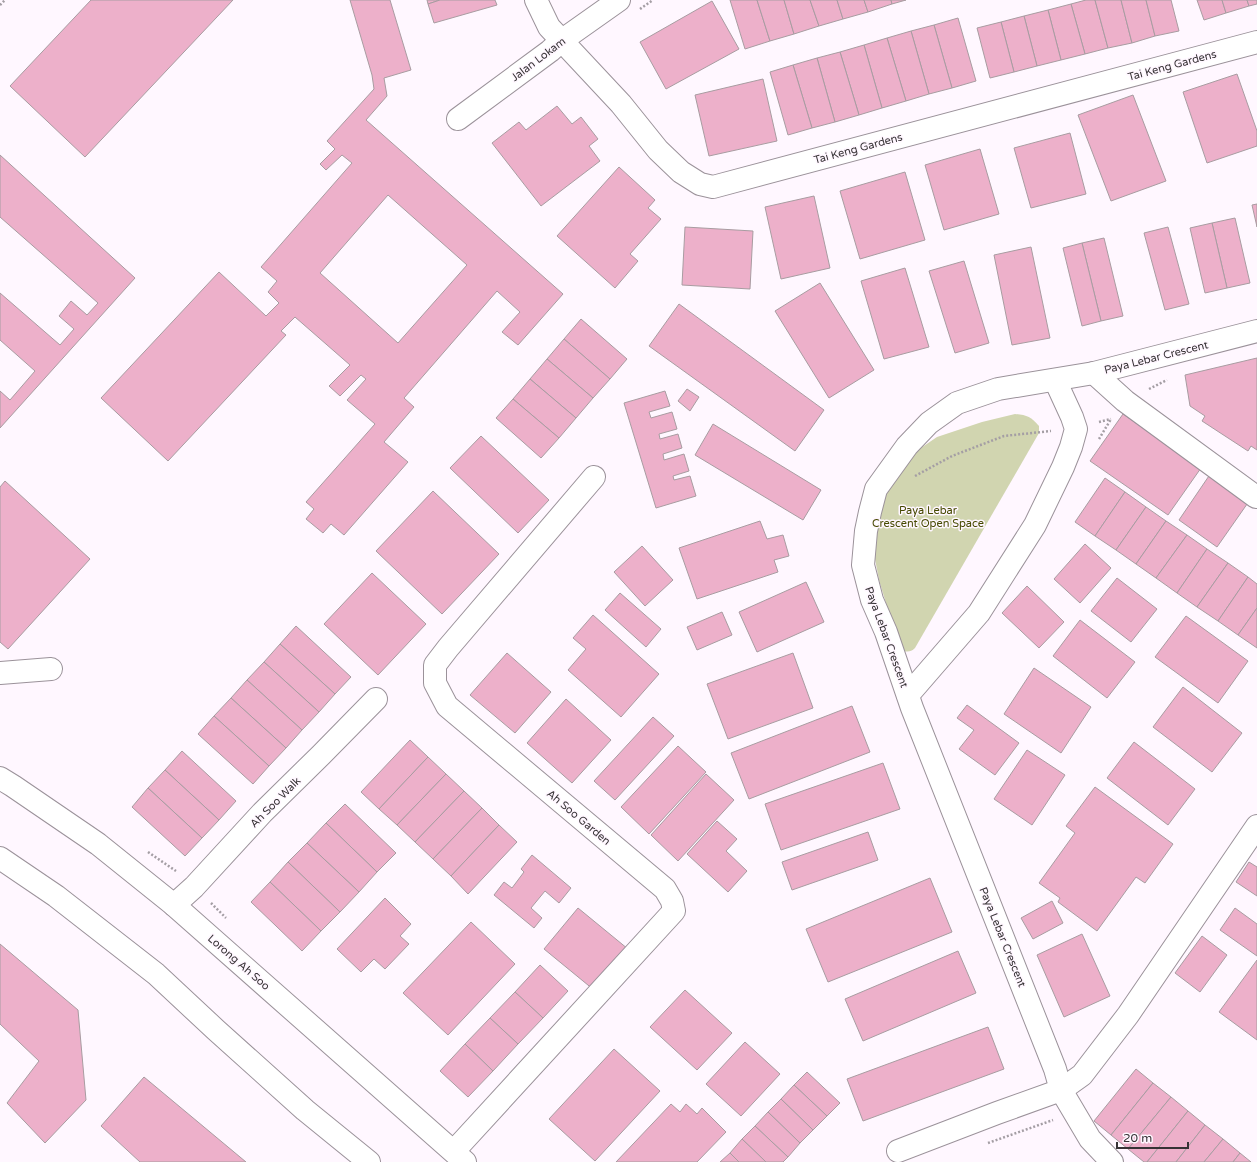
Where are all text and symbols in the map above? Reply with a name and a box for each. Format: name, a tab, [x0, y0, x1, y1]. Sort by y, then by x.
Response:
street label: Jalan Lokam	[508, 35, 568, 84]
street label: Tai Keng Gardens	[1126, 47, 1218, 84]
street label: Tai Keng Gardens	[812, 130, 904, 167]
street label: Paya Lebar Crescent	[1103, 338, 1209, 377]
park label: Paya Lebar Crescent Open Space	[872, 504, 984, 530]
street label: Paya Lebar Crescent	[862, 585, 911, 690]
street label: Ah Soo Walk	[247, 774, 303, 830]
street label: Ah Soo Garden	[544, 787, 613, 848]
street label: Paya Lebar Crescent	[977, 885, 1029, 989]
street label: Lorong Ah Soo	[205, 932, 273, 993]
scale bar	[1117, 1124, 1188, 1150]
text: 20 m	[1123, 1131, 1152, 1145]

